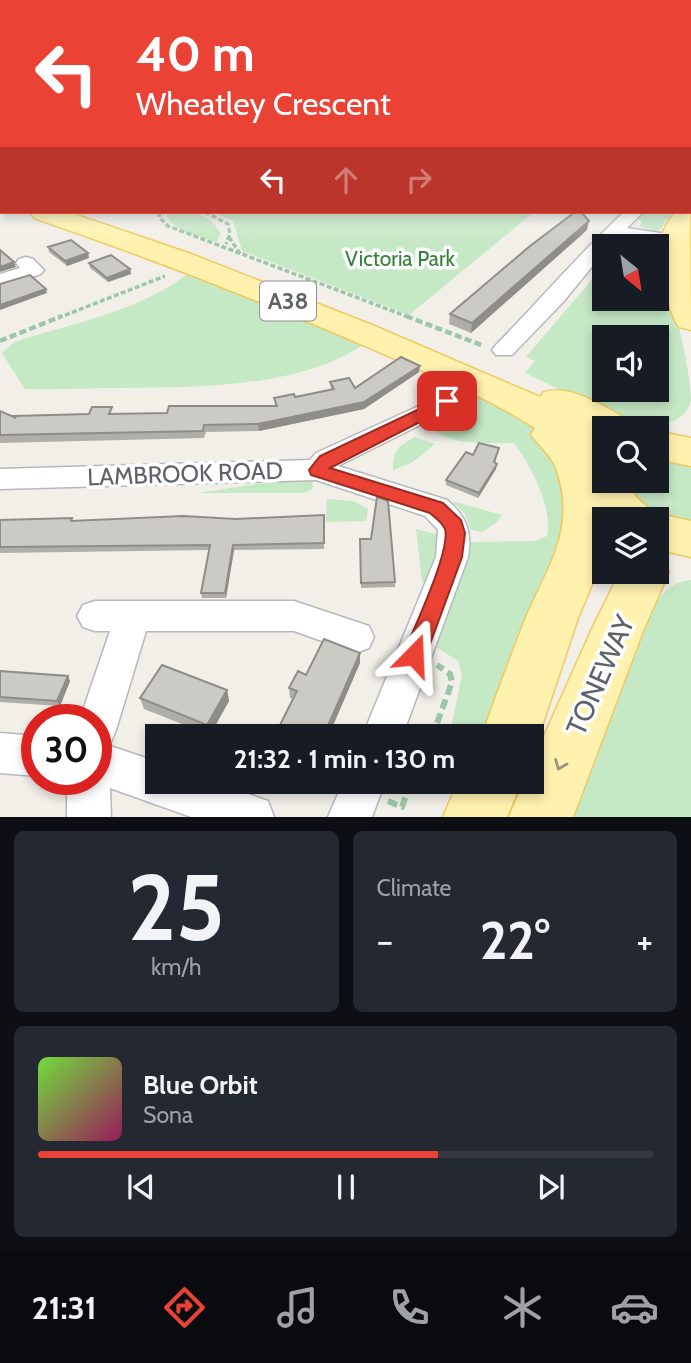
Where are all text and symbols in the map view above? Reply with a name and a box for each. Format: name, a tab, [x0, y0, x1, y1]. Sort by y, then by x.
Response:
text: 40 m	[136, 24, 255, 83]
icon: left	[21, 28, 112, 119]
text: Wheatley Crescent	[136, 84, 391, 123]
icon: left	[254, 161, 292, 199]
icon: ahead	[327, 161, 365, 199]
icon: right	[400, 161, 438, 199]
north arrow	[592, 234, 668, 312]
map controls	[592, 234, 669, 584]
park label: Victoria Park	[345, 246, 456, 271]
road number: A38	[260, 282, 316, 320]
button: sound	[592, 325, 669, 402]
pin	[417, 371, 477, 431]
icon: arrive	[428, 382, 466, 420]
button: search	[592, 416, 669, 493]
street label: LAMBROOK ROAD	[87, 456, 283, 491]
button: layers	[592, 507, 669, 584]
street label: TONEWAY	[558, 609, 642, 740]
position arrow	[377, 618, 451, 692]
speed limit sign: 30	[21, 704, 112, 795]
text: 21:32 · 1 min · 130 m	[234, 743, 455, 775]
one-way arrow	[554, 759, 568, 771]
text: 25	[128, 852, 225, 963]
text: Climate	[377, 874, 451, 902]
text: 22°	[480, 909, 550, 972]
text: −	[377, 917, 393, 964]
text: +	[636, 917, 653, 964]
text: km/h	[151, 953, 201, 981]
text: Blue Orbit	[143, 1069, 258, 1101]
text: Sona	[143, 1101, 193, 1129]
icon: previous	[122, 1168, 160, 1206]
icon: pause	[327, 1168, 365, 1206]
icon: next	[532, 1168, 570, 1206]
icon: directions	[160, 1283, 209, 1332]
icon: music	[273, 1283, 322, 1332]
icon: phone	[385, 1283, 434, 1332]
icon: climate	[498, 1283, 547, 1332]
icon: car	[610, 1283, 659, 1332]
text: 21:31	[32, 1288, 97, 1327]

